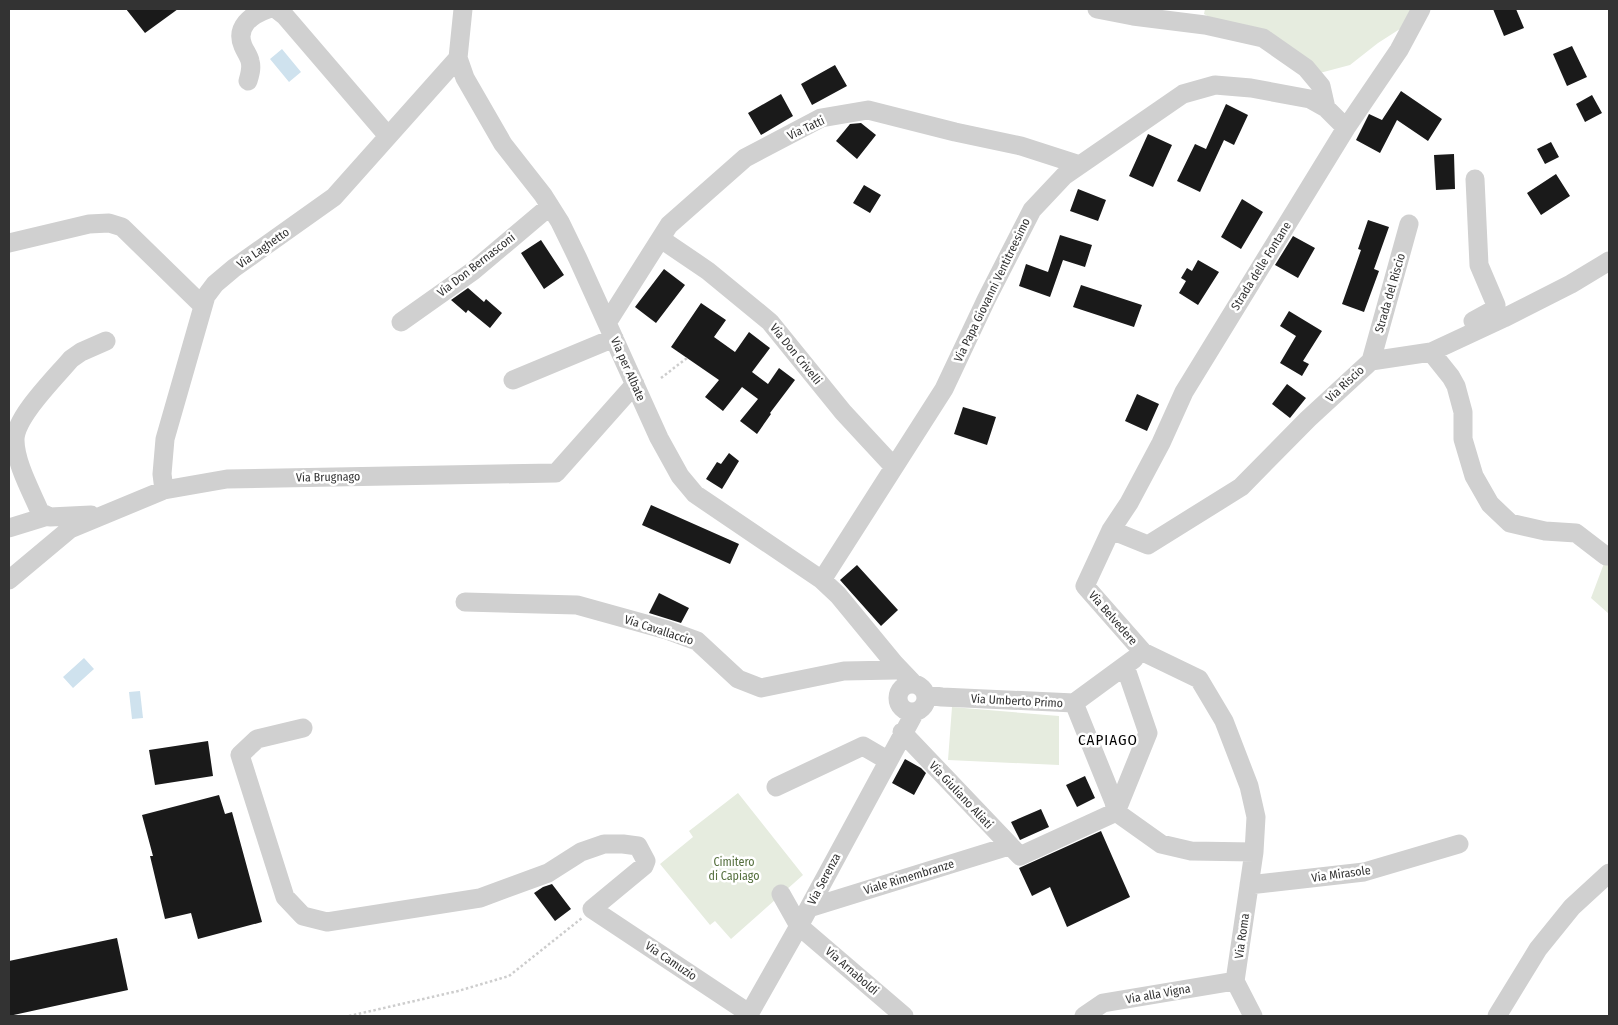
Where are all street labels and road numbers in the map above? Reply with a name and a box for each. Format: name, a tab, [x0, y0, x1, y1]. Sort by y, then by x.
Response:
street label: Via Tatti	[785, 113, 827, 143]
street label: Via Papa Giovanni Ventitreesimo	[951, 216, 1033, 364]
street label: Strada delle Fontane	[1228, 219, 1294, 313]
street label: Via Laghetto	[234, 225, 292, 271]
street label: Via Don Bernasconi	[434, 230, 518, 300]
street label: Strada del Riscio	[1372, 252, 1408, 334]
street label: Via Don Crivelli	[767, 321, 825, 387]
street label: Via per Albate	[608, 335, 648, 403]
street label: Via Riscio	[1323, 363, 1367, 405]
street label: Via Brugnago	[296, 469, 360, 485]
street label: Via Belvedere	[1086, 588, 1140, 648]
street label: Via Cavallaccio	[623, 612, 695, 648]
street label: Via Umberto Primo	[971, 692, 1063, 710]
street label: Via Giuliano Aliati	[926, 758, 996, 832]
street label: Via Serenza	[805, 851, 843, 907]
street label: Viale Rimembranze	[862, 857, 956, 897]
street label: Via Mirasole	[1311, 863, 1371, 885]
street label: Via Roma	[1232, 912, 1252, 960]
street label: Via Camuzio	[643, 939, 699, 983]
street label: Via Arnaboldi	[823, 944, 881, 998]
street label: Via alla Vigna	[1125, 981, 1192, 1007]

